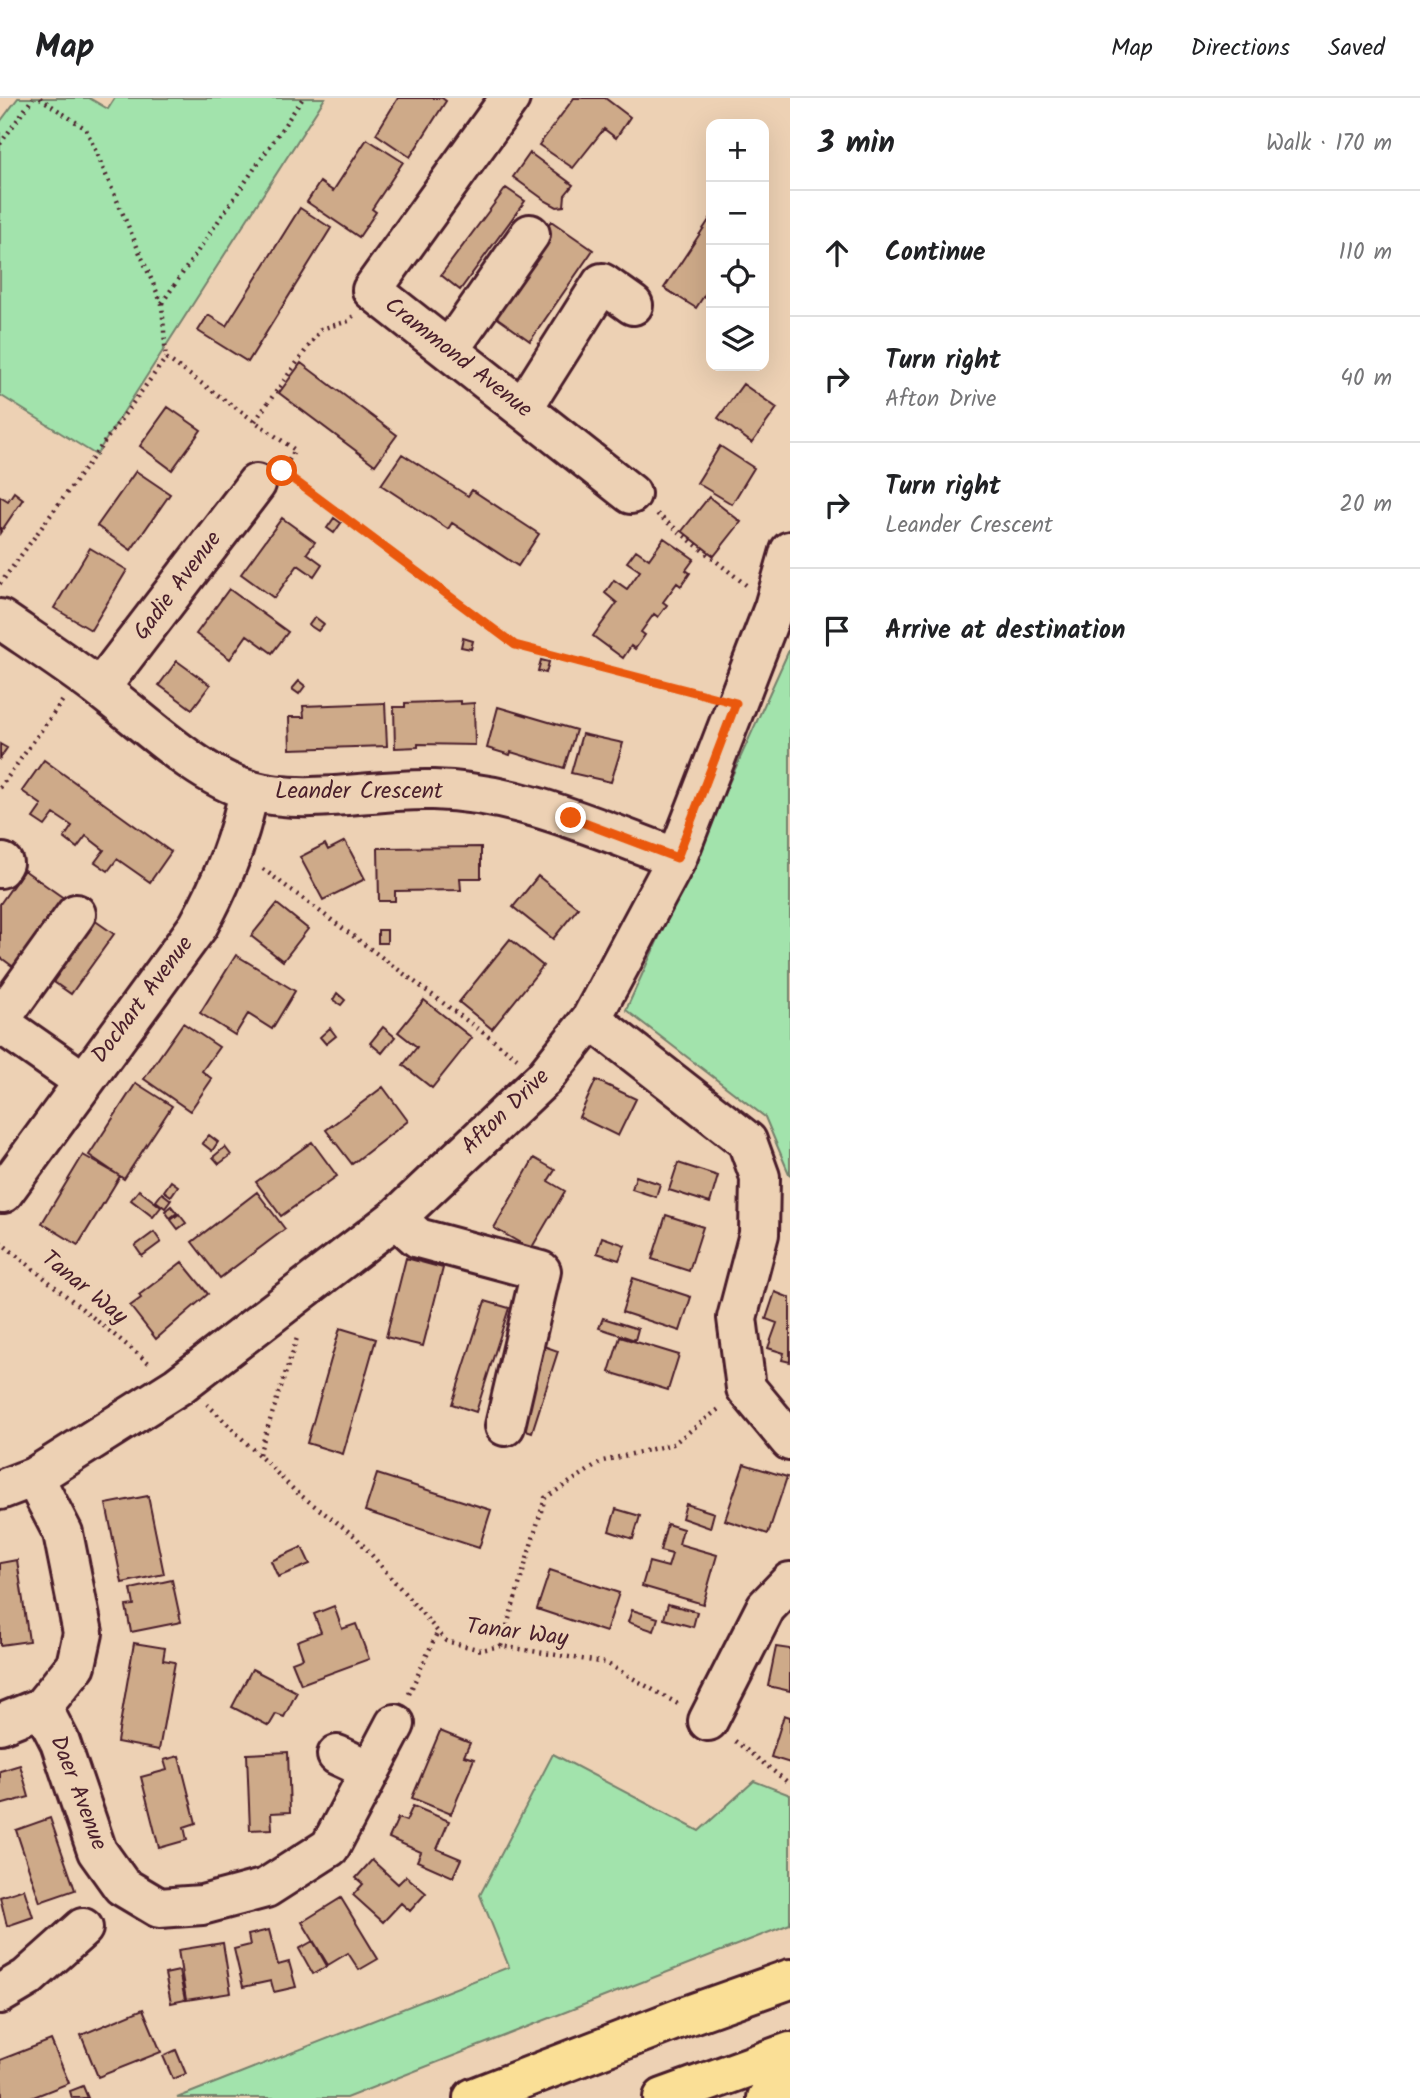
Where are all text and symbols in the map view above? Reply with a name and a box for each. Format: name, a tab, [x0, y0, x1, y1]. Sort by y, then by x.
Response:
text: Map	[35, 22, 95, 75]
text: Map	[1111, 29, 1153, 68]
text: Directions	[1191, 29, 1290, 68]
text: Saved	[1328, 29, 1385, 68]
map controls	[706, 119, 769, 371]
button: +	[706, 119, 769, 182]
text: 3 min	[818, 120, 895, 168]
text: Walk · 170 m	[1266, 126, 1392, 162]
button: −	[706, 182, 769, 245]
text: Continue	[885, 232, 986, 274]
icon: ahead	[818, 234, 856, 272]
text: 110 m	[1339, 235, 1392, 271]
button: locate	[706, 245, 769, 308]
street label: Crammond Avenue	[376, 288, 540, 428]
button: layers	[706, 308, 769, 371]
text: Turn right	[885, 340, 1001, 382]
icon: right	[818, 360, 856, 398]
text: 40 m	[1340, 361, 1392, 397]
text: Afton Drive	[885, 382, 996, 418]
route start	[266, 455, 297, 486]
text: Turn right	[885, 466, 1001, 508]
icon: right	[818, 486, 856, 524]
text: 20 m	[1340, 487, 1392, 523]
text: Leander Crescent	[885, 508, 1053, 544]
street label: Gadie Avenue	[125, 524, 231, 648]
text: Arrive at destination	[885, 610, 1125, 652]
icon: arrive	[818, 612, 856, 650]
street label: Leander Crescent	[275, 774, 444, 810]
route end	[555, 802, 586, 833]
street label: Dochart Avenue	[83, 928, 203, 1072]
street label: Afton Drive	[453, 1060, 559, 1164]
street label: Tanar Way	[33, 1242, 135, 1334]
street label: Tanar Way	[464, 1609, 570, 1657]
street label: Daer Avenue	[40, 1730, 116, 1856]

